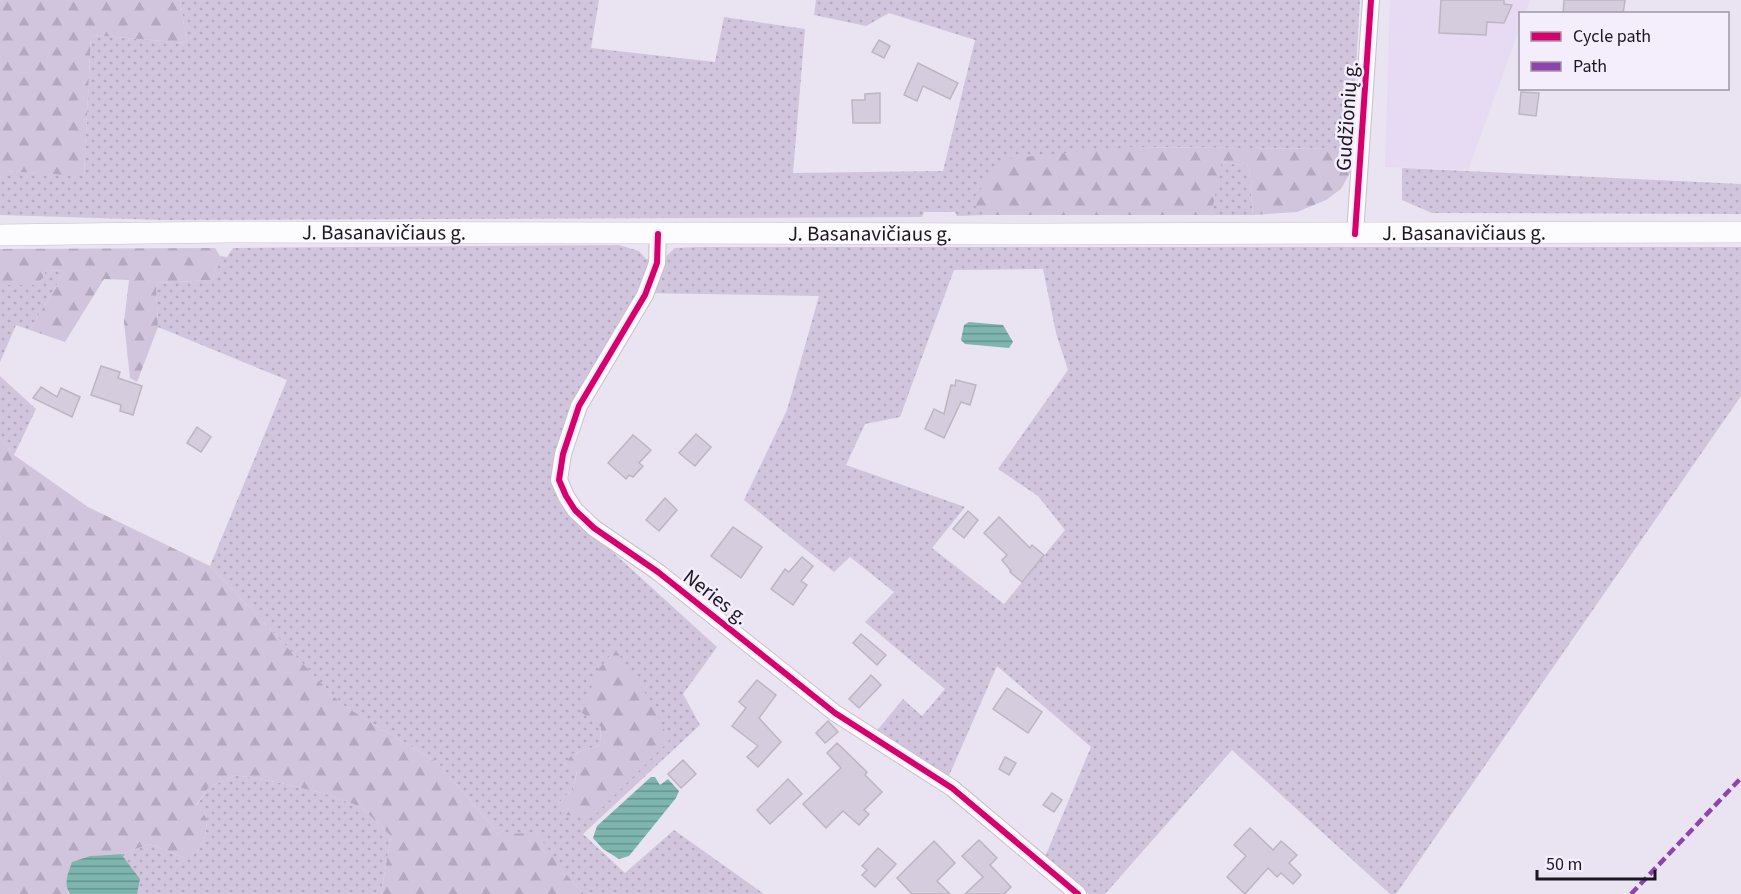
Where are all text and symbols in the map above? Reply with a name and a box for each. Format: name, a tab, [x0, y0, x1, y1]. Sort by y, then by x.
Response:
legend	[1519, 12, 1729, 90]
text: Cycle path	[1573, 24, 1651, 49]
text: Path	[1573, 54, 1607, 79]
street label: Gudžionių g.	[1328, 60, 1366, 172]
street label: J. Basanavičiaus g.	[302, 217, 466, 248]
street label: J. Basanavičiaus g.	[788, 218, 952, 249]
street label: J. Basanavičiaus g.	[1382, 218, 1546, 248]
street label: Neries g.	[677, 562, 755, 632]
scale bar	[1537, 843, 1656, 881]
text: 50 m	[1546, 852, 1582, 877]

